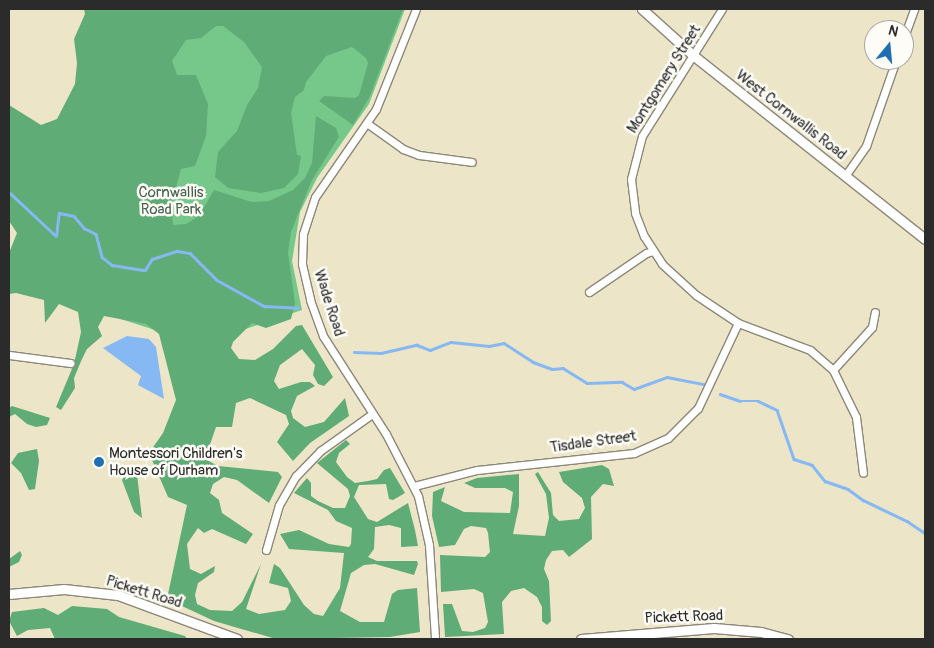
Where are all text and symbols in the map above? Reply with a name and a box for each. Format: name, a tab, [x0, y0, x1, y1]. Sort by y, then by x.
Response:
north arrow	[864, 20, 914, 70]
street label: Montgomery Street	[623, 21, 705, 137]
text: N	[886, 22, 900, 41]
street label: West Cornwallis Road	[732, 66, 850, 164]
park label: Cornwallis Road Park	[139, 183, 203, 218]
street label: Wade Road	[310, 267, 348, 339]
street label: Tisdale Street	[549, 427, 637, 457]
place label: Montessori Children's House of Durham	[109, 444, 243, 479]
marker: Montessori Children's House of Durham	[93, 456, 105, 468]
street label: Pickett Road	[104, 572, 184, 612]
street label: Pickett Road	[644, 607, 724, 627]

